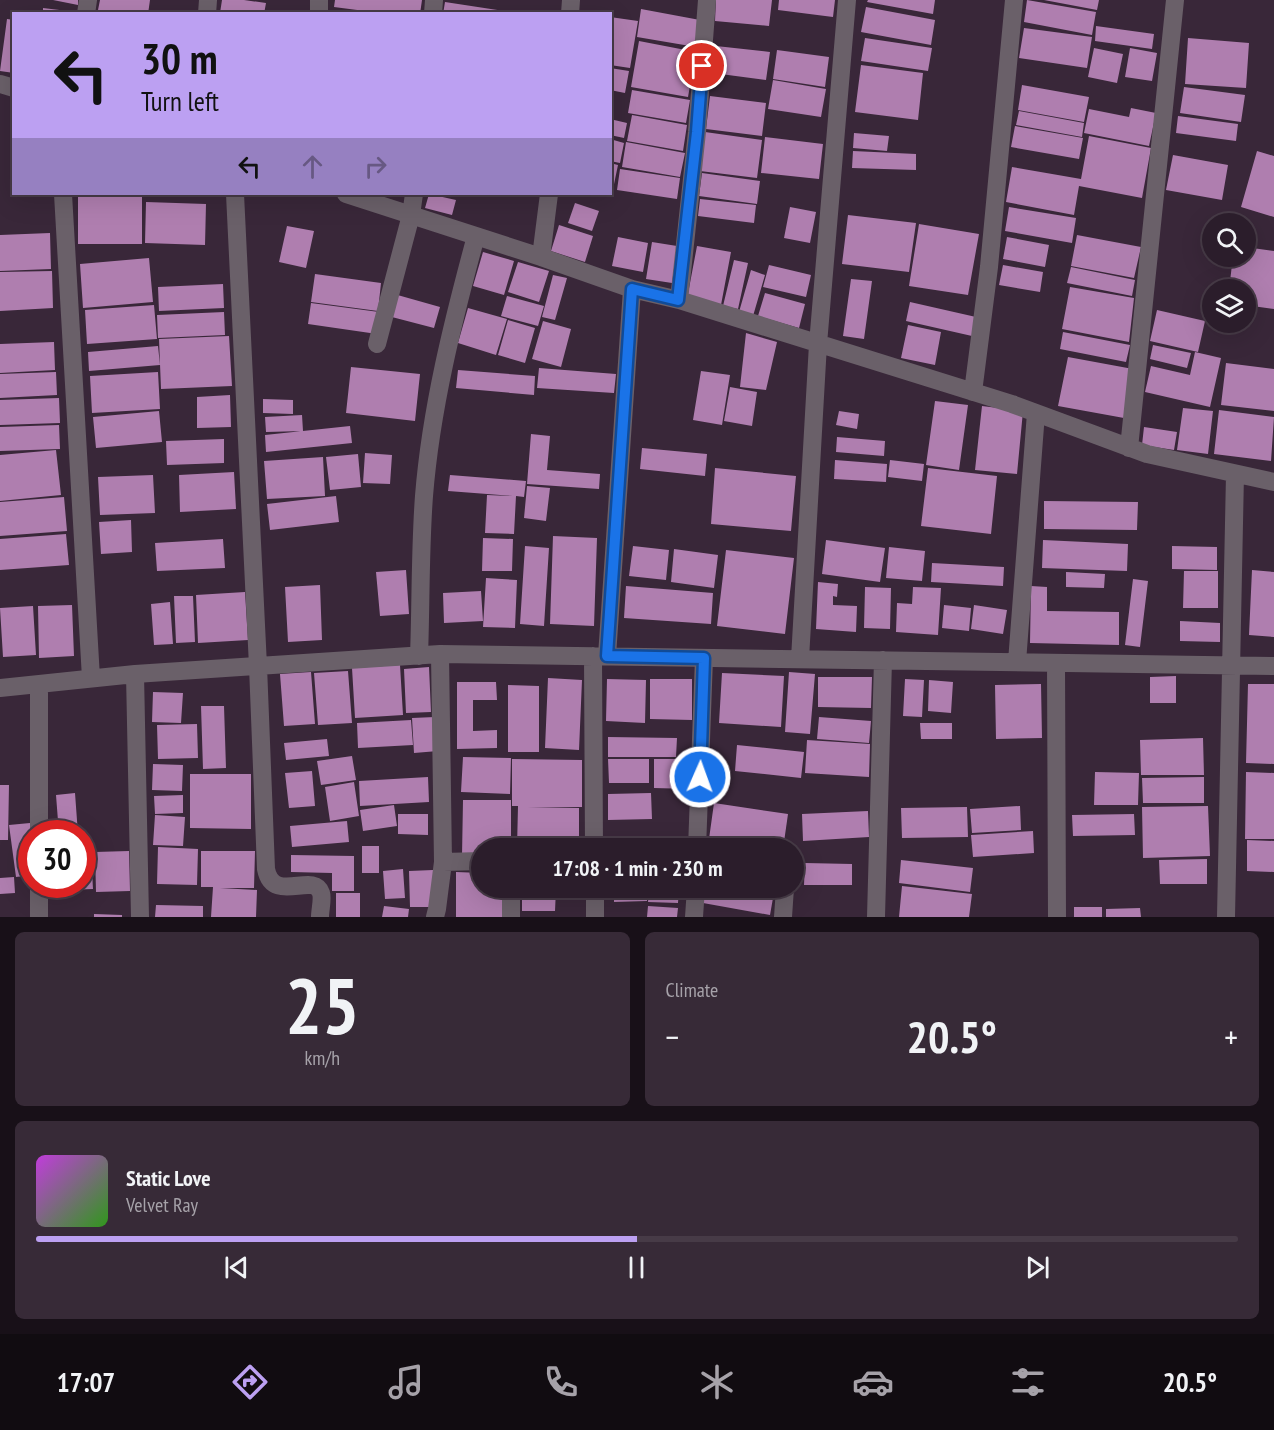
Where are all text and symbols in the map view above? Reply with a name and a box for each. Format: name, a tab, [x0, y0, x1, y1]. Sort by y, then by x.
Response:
text: 30 m	[141, 31, 218, 86]
icon: left	[42, 36, 120, 114]
pin	[676, 40, 727, 91]
icon: arrive	[685, 49, 718, 82]
text: Turn left	[141, 84, 219, 118]
icon: left	[233, 150, 266, 183]
icon: ahead	[296, 150, 329, 183]
icon: right	[359, 150, 392, 183]
map controls	[1202, 213, 1256, 333]
button: search	[1202, 213, 1256, 267]
button: layers	[1202, 279, 1256, 333]
position arrow	[668, 745, 732, 809]
speed limit sign: 30	[18, 820, 96, 898]
text: 17:08 · 1 min · 230 m	[552, 854, 723, 882]
text: 25	[285, 955, 360, 1056]
text: Climate	[666, 977, 718, 1003]
text: 20.5°	[907, 1007, 997, 1065]
text: −	[666, 1015, 679, 1058]
text: +	[1224, 1015, 1238, 1058]
text: km/h	[305, 1045, 340, 1071]
text: Static Love	[126, 1164, 211, 1192]
text: Velvet Ray	[126, 1192, 198, 1218]
icon: previous	[220, 1251, 253, 1284]
icon: pause	[620, 1251, 653, 1284]
icon: next	[1021, 1251, 1054, 1284]
icon: directions	[229, 1361, 271, 1403]
icon: music	[385, 1361, 427, 1403]
icon: phone	[540, 1361, 582, 1403]
icon: climate	[696, 1361, 738, 1403]
icon: car	[852, 1361, 894, 1403]
icon: filters	[1007, 1361, 1049, 1403]
text: 17:07	[57, 1365, 115, 1399]
text: 20.5°	[1163, 1365, 1217, 1399]

